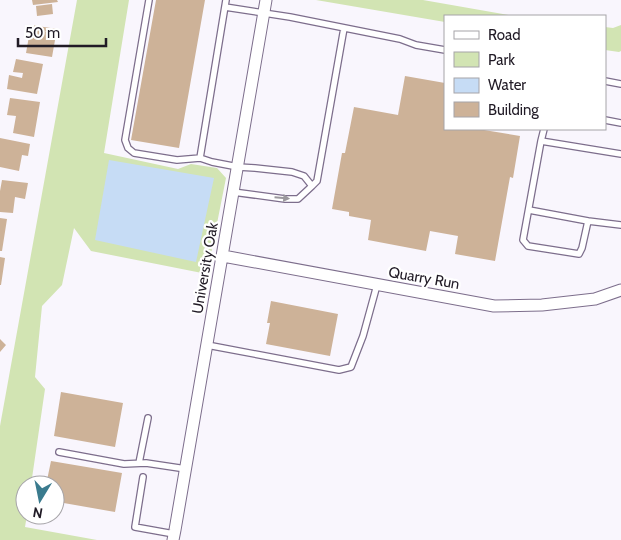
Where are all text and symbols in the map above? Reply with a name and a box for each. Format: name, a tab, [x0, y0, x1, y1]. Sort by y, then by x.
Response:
scale bar	[18, 15, 105, 47]
legend	[444, 15, 606, 130]
text: 50 m	[25, 24, 60, 42]
text: Road	[488, 26, 521, 44]
text: Park	[488, 51, 515, 69]
text: Water	[488, 76, 526, 94]
text: Building	[488, 101, 539, 119]
one-way arrow	[274, 194, 290, 202]
street label: University Oak	[188, 221, 222, 315]
street label: Quarry Run	[387, 263, 461, 293]
north arrow	[15, 475, 65, 525]
text: N	[31, 503, 44, 523]

